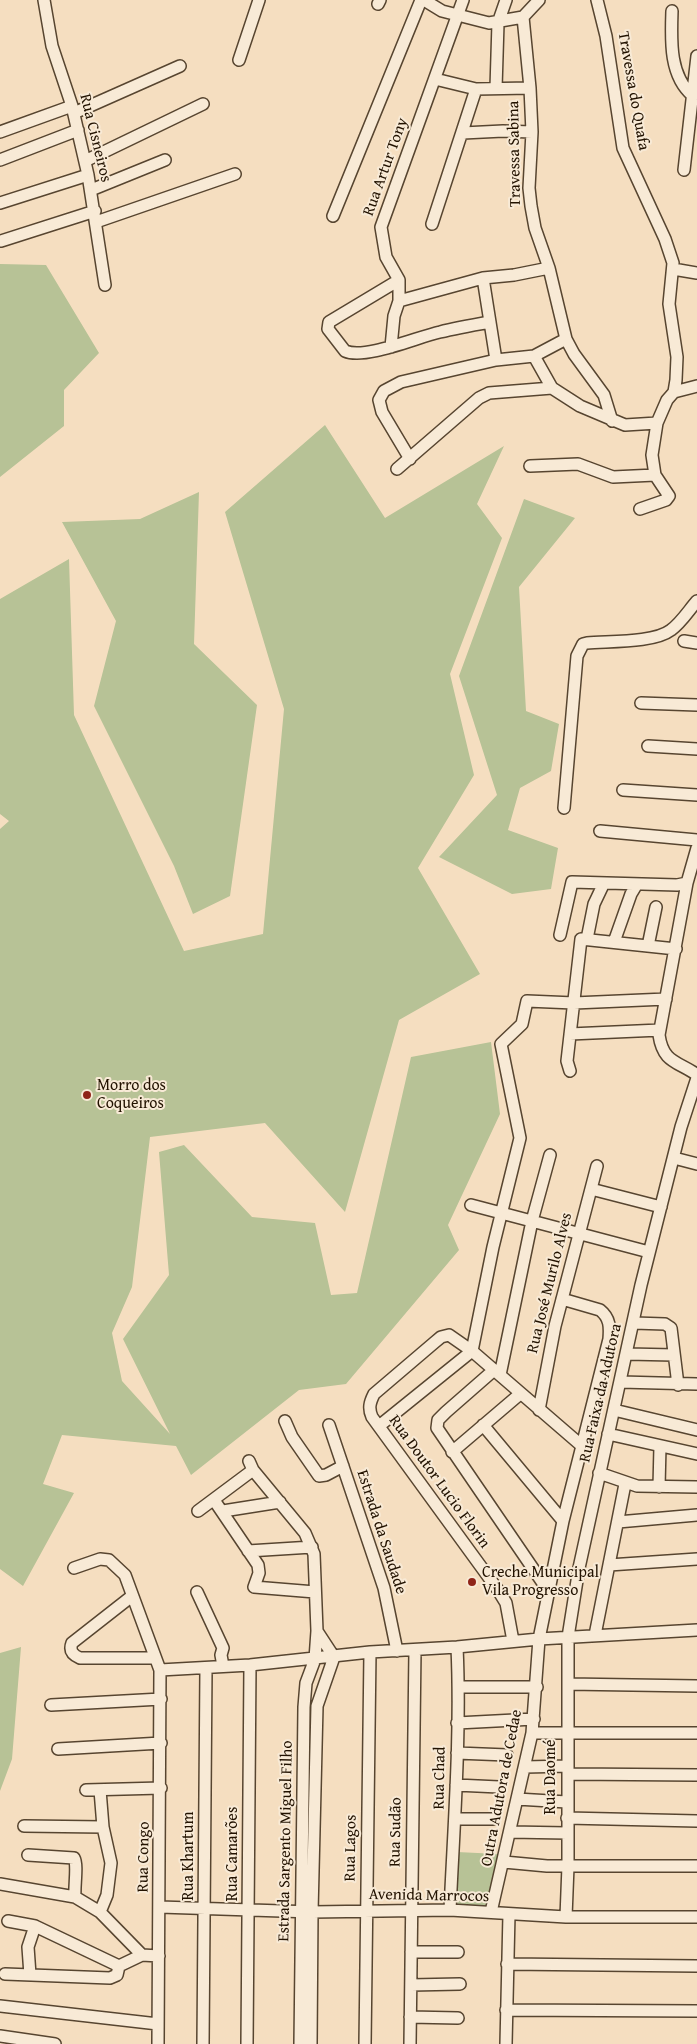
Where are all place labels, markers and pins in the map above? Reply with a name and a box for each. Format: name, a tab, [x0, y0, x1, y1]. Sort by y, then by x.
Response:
place label: Morro dos Coqueiros	[97, 1076, 166, 1114]
marker: Morro dos Coqueiros	[81, 1089, 93, 1101]
place label: Creche Municipal Vila Progresso	[482, 1563, 599, 1601]
marker: Creche Municipal Vila Progresso	[466, 1576, 478, 1588]

